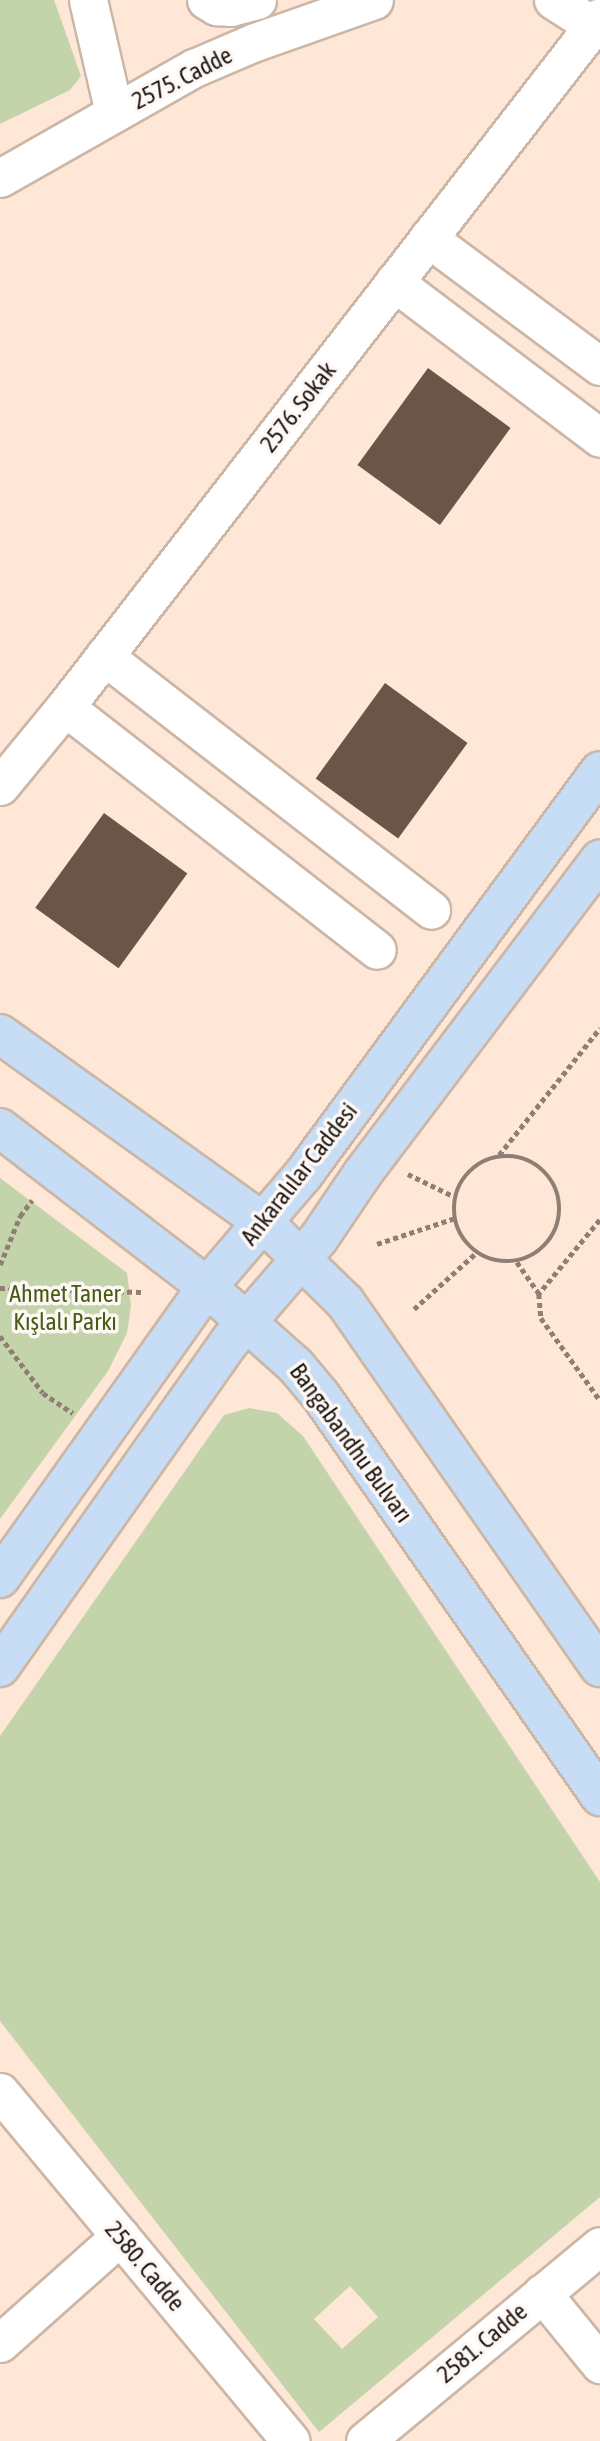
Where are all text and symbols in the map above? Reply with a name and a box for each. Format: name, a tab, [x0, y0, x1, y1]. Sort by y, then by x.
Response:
street label: 2575. Cadde	[127, 41, 237, 115]
street label: 2576. Sokak	[254, 356, 342, 458]
street label: Ankaralılar Caddesi	[235, 1097, 363, 1251]
park label: Ahmet Taner Kışlalı Parkı	[9, 1280, 121, 1336]
street label: Bangabandhu Bulvarı	[284, 1358, 418, 1528]
street label: 2580. Cadde	[99, 2215, 191, 2317]
street label: 2581. Cadde	[431, 2297, 533, 2389]

